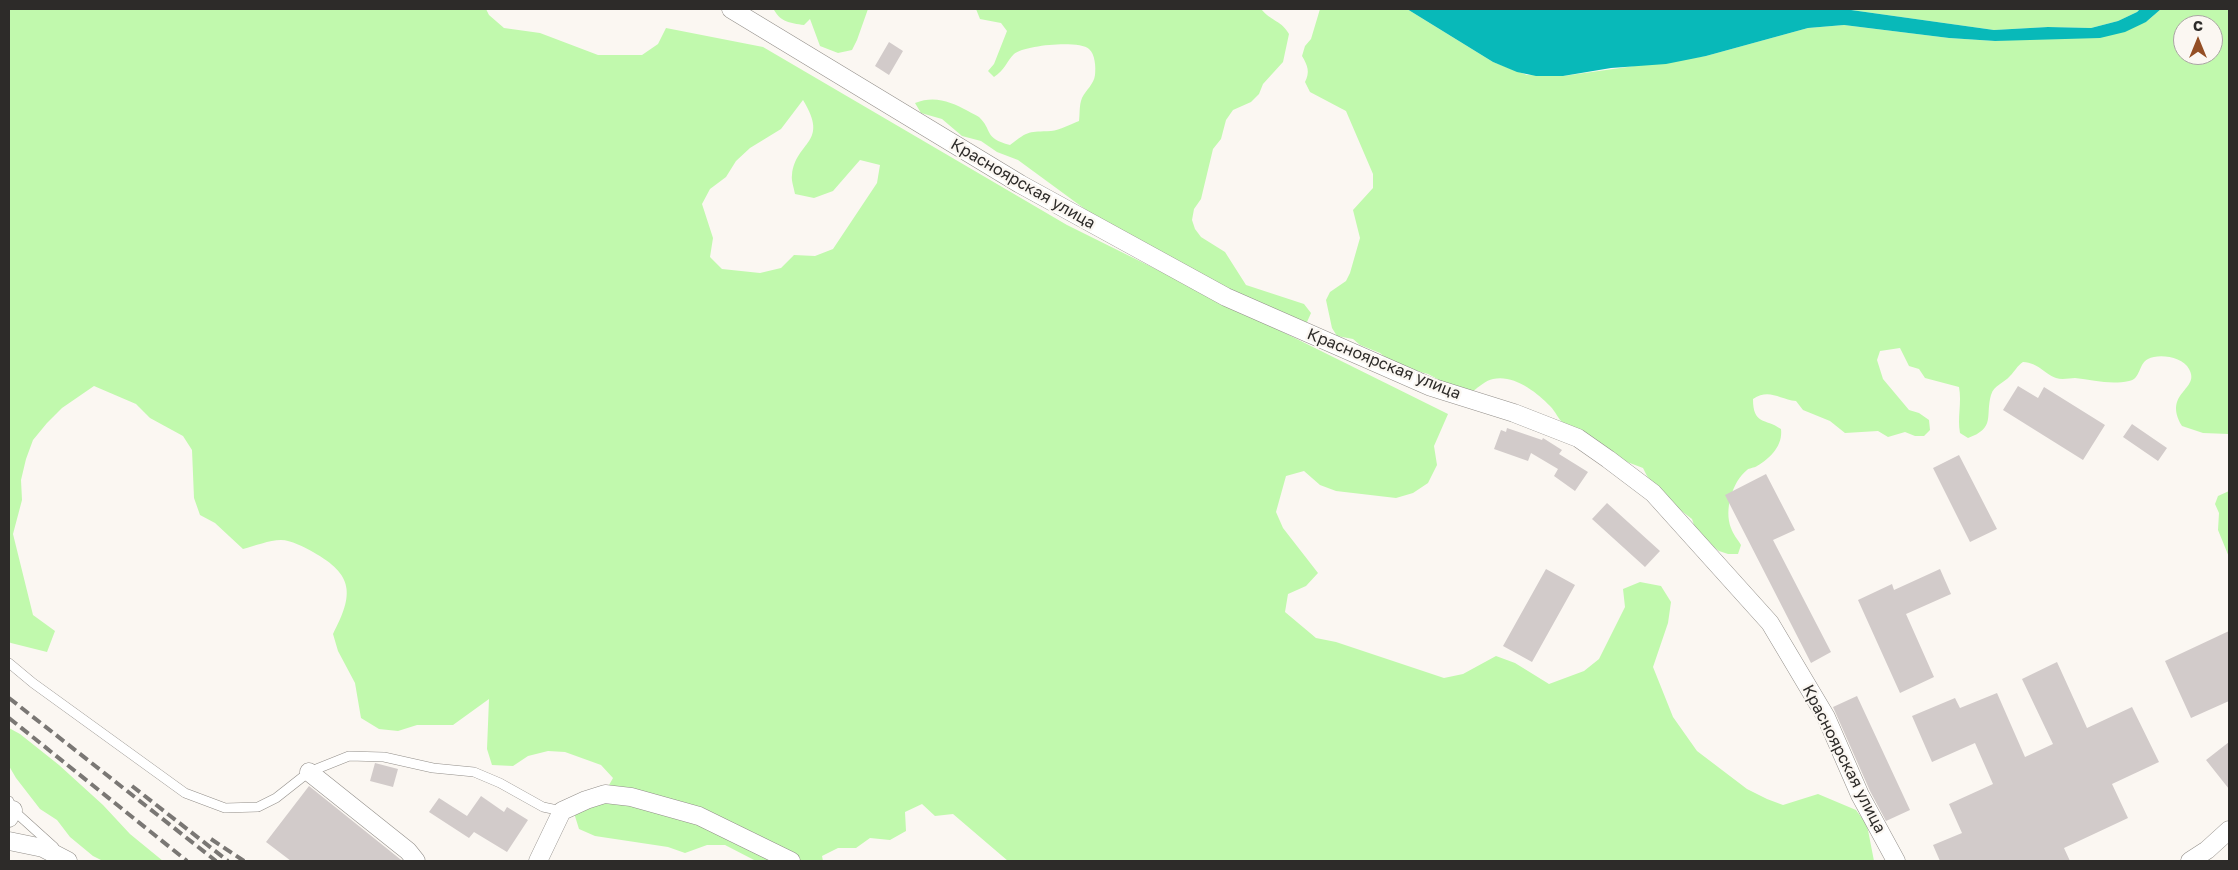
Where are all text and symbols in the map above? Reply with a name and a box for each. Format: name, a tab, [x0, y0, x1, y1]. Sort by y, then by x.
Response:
north arrow	[2173, 15, 2223, 65]
text: С	[2193, 17, 2203, 34]
street label: Красноярская улица	[947, 135, 1099, 233]
street label: Красноярская улица	[1304, 324, 1464, 404]
street label: Красноярская улица	[1798, 682, 1890, 836]

